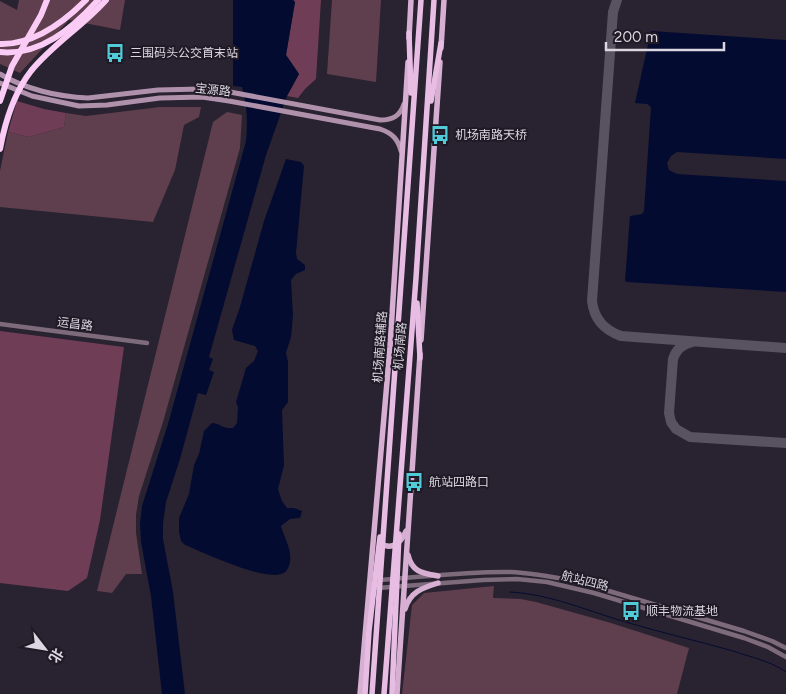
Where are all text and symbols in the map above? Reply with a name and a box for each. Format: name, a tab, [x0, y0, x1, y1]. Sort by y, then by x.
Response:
scale bar	[606, 20, 724, 52]
text: 200 m	[614, 28, 658, 46]
bus stop icon: 三围码头公交首末站	[104, 42, 126, 64]
place label: 三围码头公交首末站	[130, 46, 238, 60]
street label: 宝源路	[194, 81, 232, 99]
bus stop icon: 机场南路天桥	[429, 124, 451, 146]
place label: 机场南路天桥	[455, 128, 527, 142]
street label: 机场南路辅路	[371, 311, 389, 383]
street label: 运昌路	[56, 315, 94, 333]
street label: 机场南路	[391, 321, 409, 371]
bus stop icon: 航站四路口	[403, 471, 425, 493]
place label: 航站四路口	[429, 475, 489, 489]
street label: 航站四路	[560, 568, 610, 594]
bus stop icon: 顺丰物流基地	[620, 600, 642, 622]
place label: 顺丰物流基地	[646, 604, 718, 618]
north arrow	[20, 624, 70, 674]
text: 北	[45, 645, 67, 666]

